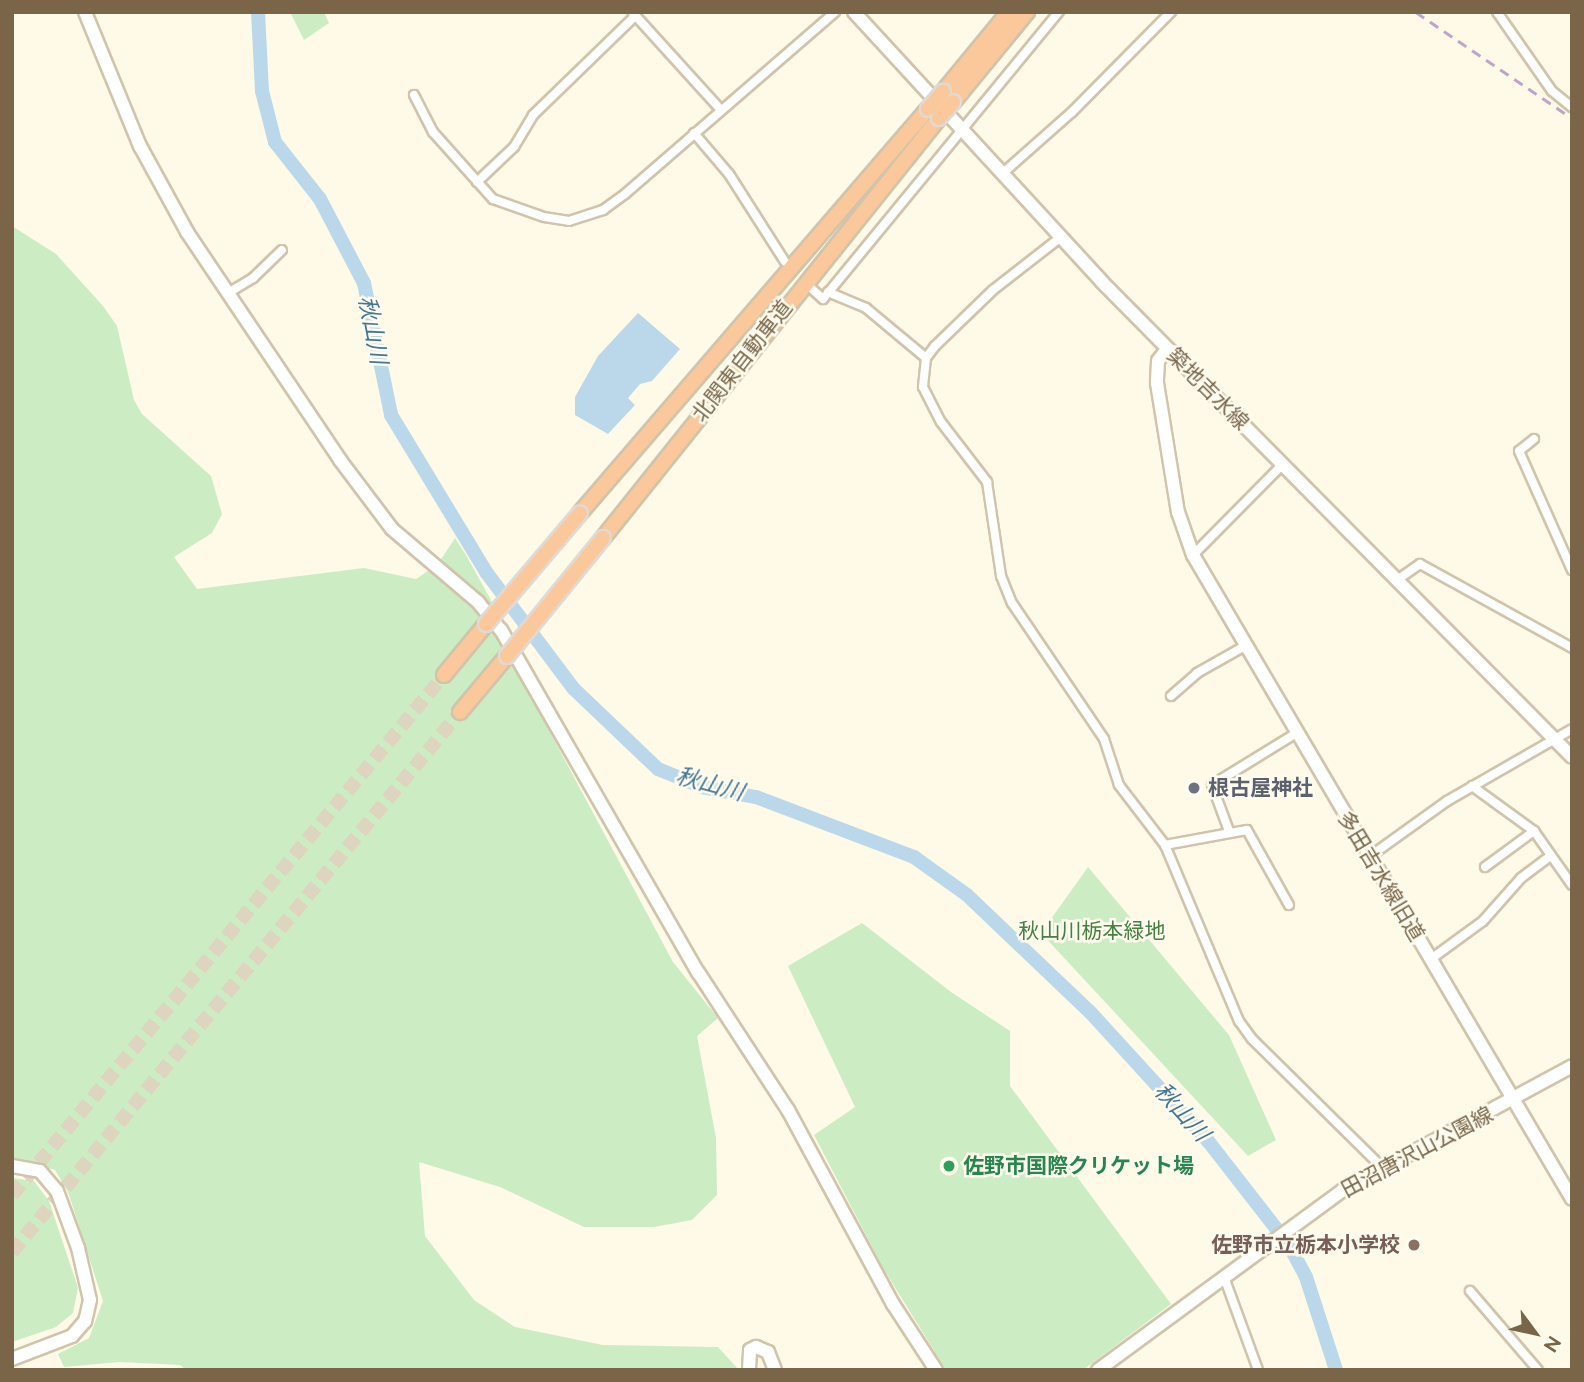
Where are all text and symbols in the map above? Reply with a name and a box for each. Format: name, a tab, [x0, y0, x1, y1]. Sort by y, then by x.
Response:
water label: 秋山川	[353, 294, 393, 366]
street label: 北関東自動車道	[687, 295, 797, 427]
street label: 築地吉水線	[1162, 343, 1254, 435]
water label: 秋山川	[673, 762, 747, 806]
place label: 根古屋神社	[1208, 775, 1313, 801]
marker: 根古屋神社	[1186, 780, 1202, 796]
street label: 多田吉水線旧道	[1332, 807, 1430, 945]
park label: 秋山川栃本緑地	[1019, 918, 1165, 944]
water label: 秋山川	[1149, 1077, 1215, 1147]
street label: 田沼唐沢山公園線	[1337, 1101, 1497, 1203]
place label: 佐野市国際クリケット場	[963, 1153, 1194, 1179]
marker: 佐野市国際クリケット場	[941, 1158, 957, 1174]
place label: 佐野市立栃本小学校	[1211, 1232, 1400, 1258]
marker: 佐野市立栃本小学校	[1406, 1237, 1422, 1253]
north arrow	[1500, 1298, 1570, 1368]
text: N	[1539, 1332, 1566, 1357]

